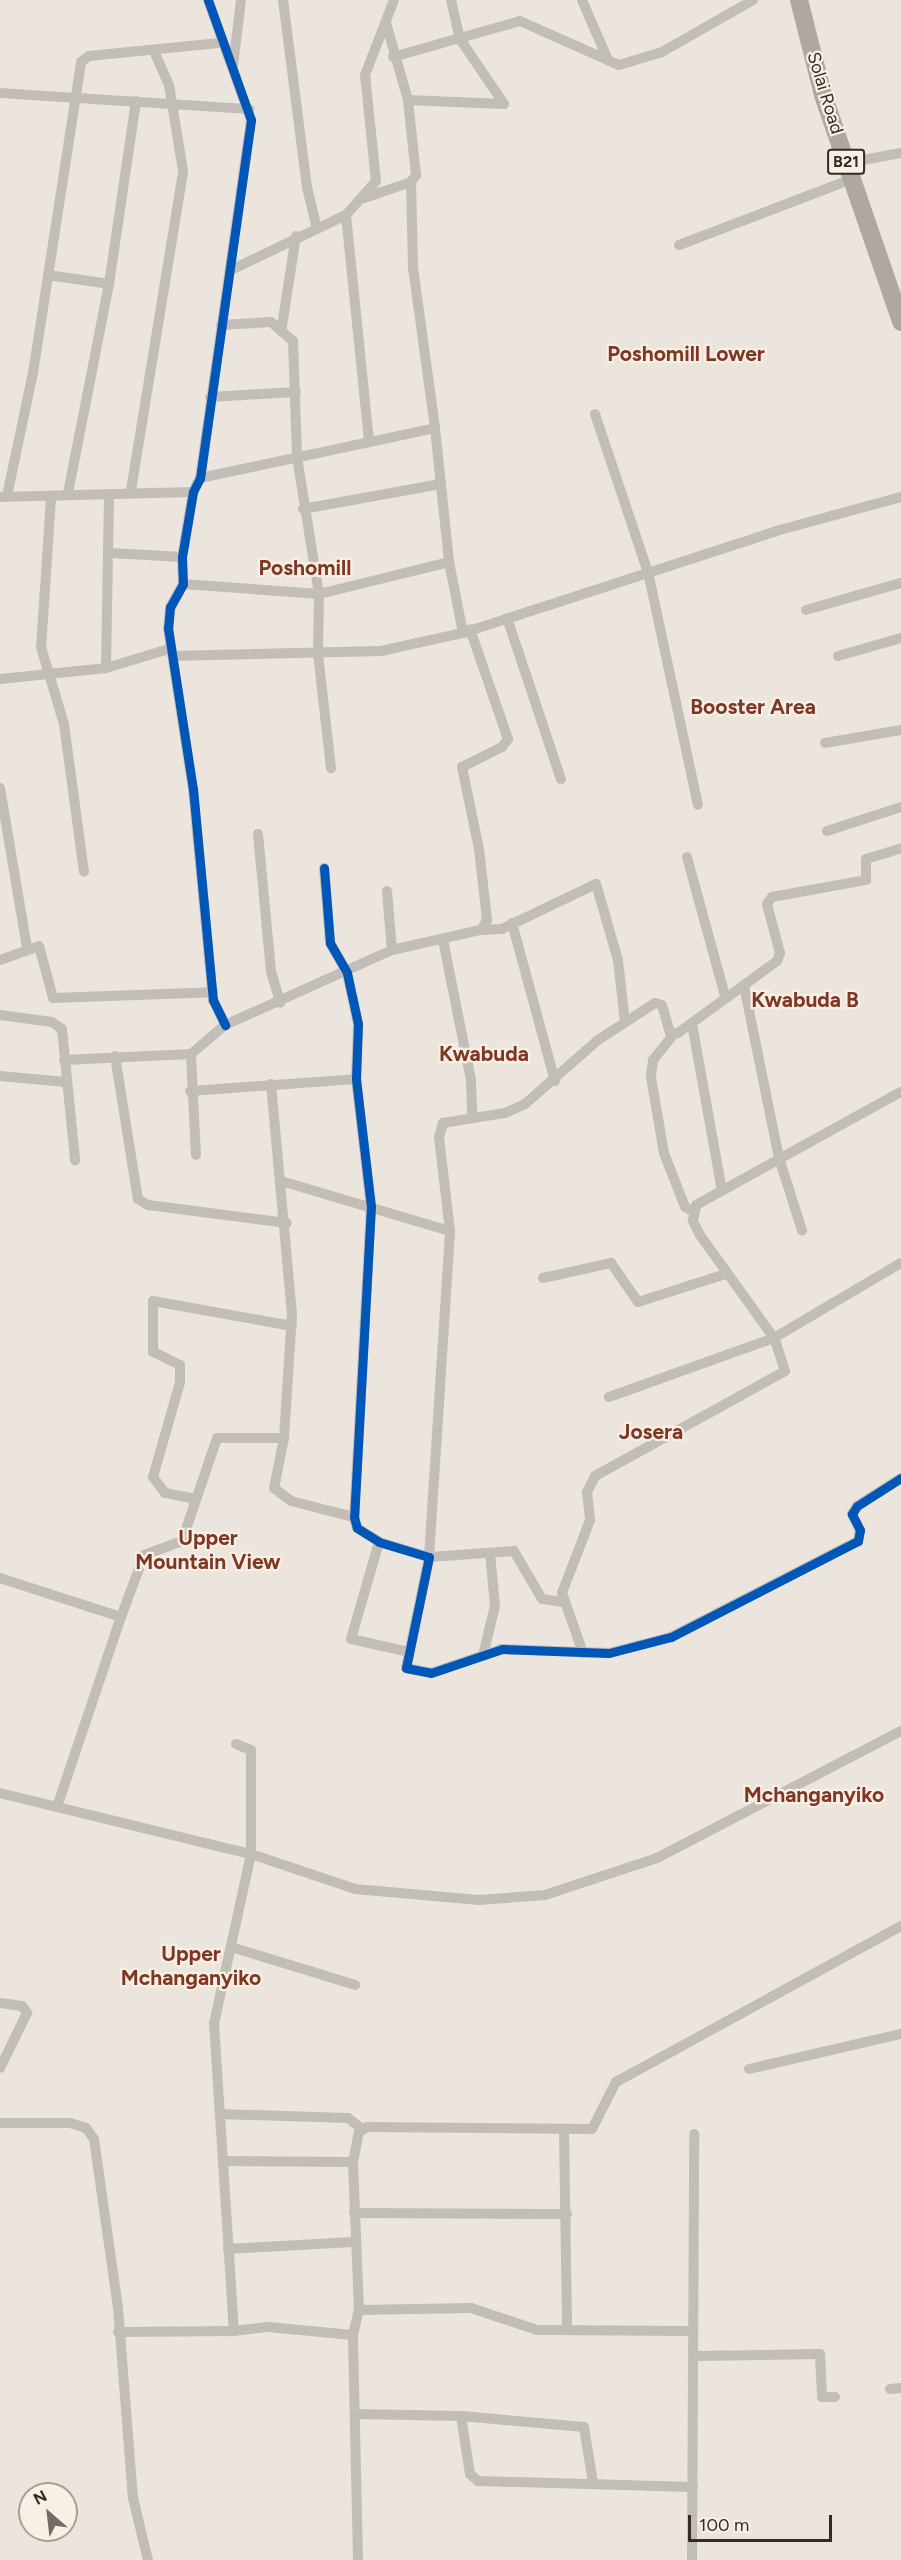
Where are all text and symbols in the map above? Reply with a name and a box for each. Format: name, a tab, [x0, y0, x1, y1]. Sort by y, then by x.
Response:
street label: Solai Road	[802, 49, 848, 137]
road number: B21	[826, 149, 866, 175]
district label: Poshomill Lower	[607, 341, 765, 367]
district label: Poshomill	[259, 555, 351, 581]
district label: Booster Area	[690, 694, 816, 720]
district label: Kwabuda B	[751, 987, 859, 1013]
district label: Kwabuda	[439, 1041, 529, 1067]
district label: Josera	[619, 1419, 683, 1445]
district label: Upper Mountain View	[135, 1525, 281, 1575]
district label: Mchanganyiko	[744, 1782, 884, 1808]
district label: Upper Mchanganyiko	[121, 1941, 261, 1991]
north arrow	[18, 2482, 78, 2542]
text: N	[30, 2486, 50, 2509]
scale bar	[691, 2503, 835, 2541]
text: 100 m	[699, 2514, 749, 2536]

